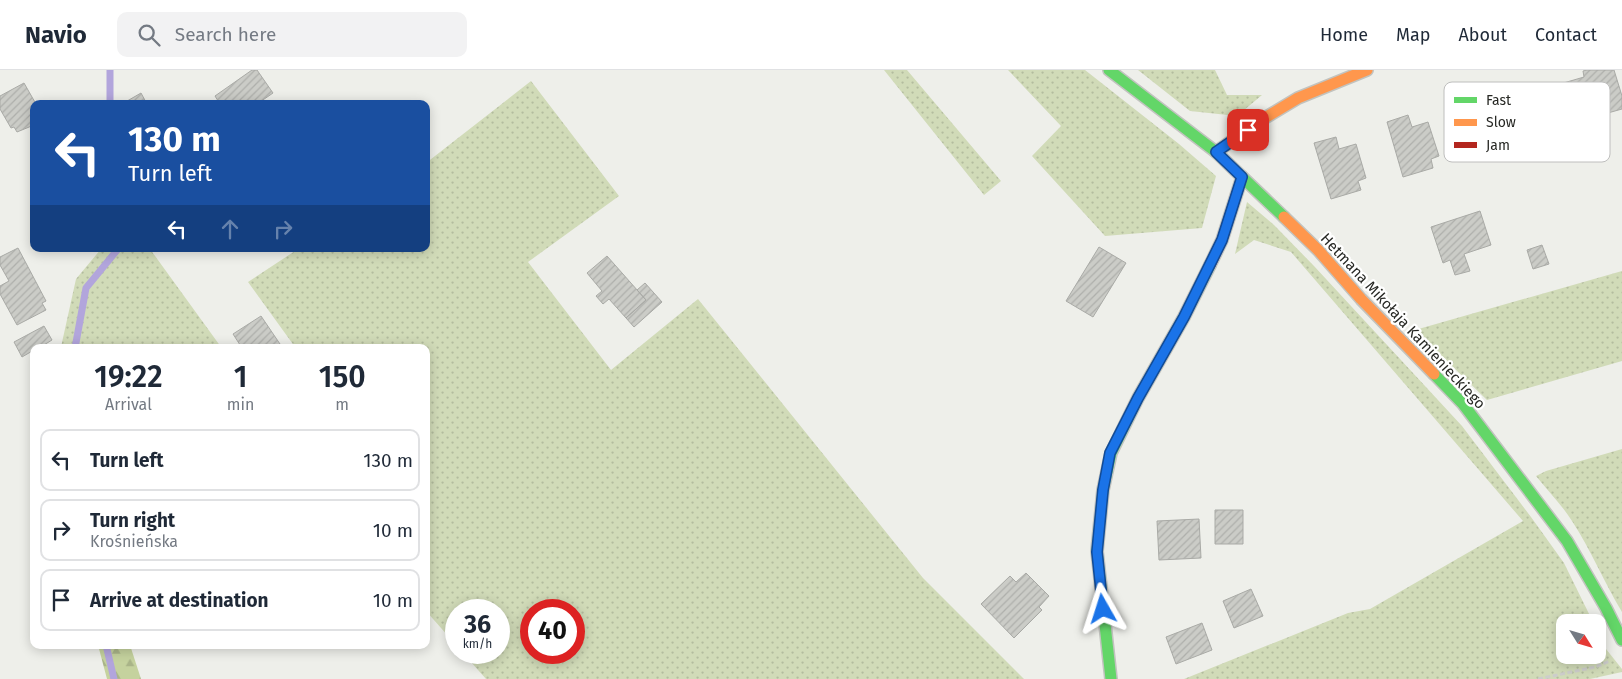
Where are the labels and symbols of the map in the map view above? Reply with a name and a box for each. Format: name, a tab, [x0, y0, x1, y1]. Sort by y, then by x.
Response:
legend	[1444, 82, 1610, 162]
text: Fast	[1486, 92, 1512, 109]
pin	[1227, 109, 1269, 151]
text: Slow	[1486, 114, 1516, 131]
text: Jam	[1486, 137, 1510, 154]
street label: Hetmana Mikołaja Kamienieckiego	[1317, 229, 1489, 413]
position arrow	[1076, 582, 1128, 634]
speed limit sign: 40	[520, 599, 585, 664]
north arrow	[1556, 614, 1606, 664]

